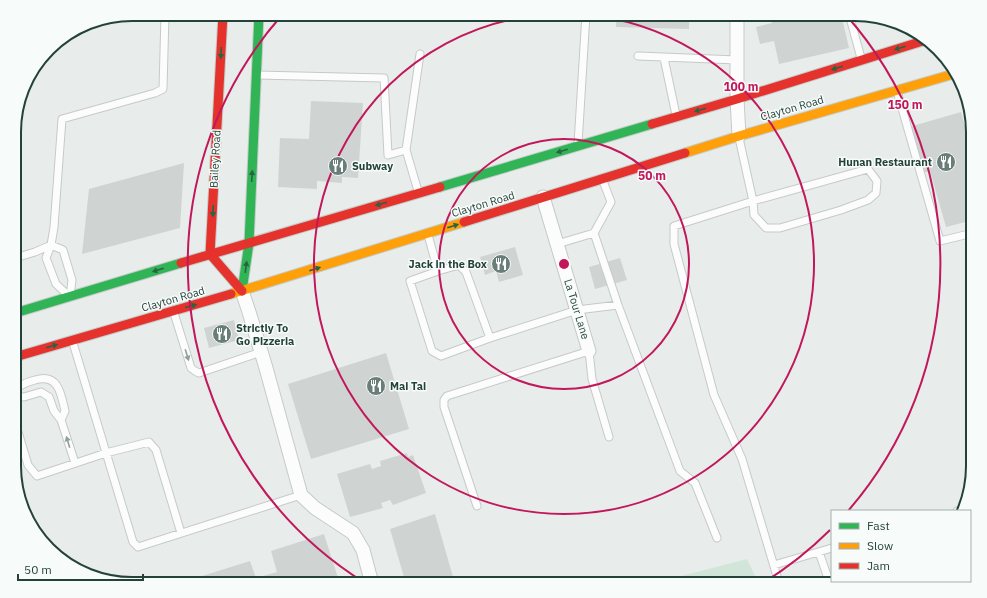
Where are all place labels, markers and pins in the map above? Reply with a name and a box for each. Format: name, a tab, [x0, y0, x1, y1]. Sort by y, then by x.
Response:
restaurant icon: Hunan Restaurant	[935, 151, 957, 173]
restaurant icon: Subway	[327, 155, 349, 177]
place label: Hunan Restaurant	[838, 155, 932, 169]
place label: Subway	[352, 159, 393, 173]
restaurant icon: Jack in the Box	[490, 253, 512, 275]
place label: Jack in the Box	[409, 257, 487, 271]
centre of rings	[557, 257, 571, 271]
place label: Strictly To Go Pizzeria	[236, 321, 294, 348]
restaurant icon: Strictly To Go Pizzeria	[211, 323, 233, 345]
restaurant icon: Mai Tai	[365, 375, 387, 397]
place label: Mai Tai	[390, 379, 426, 393]

